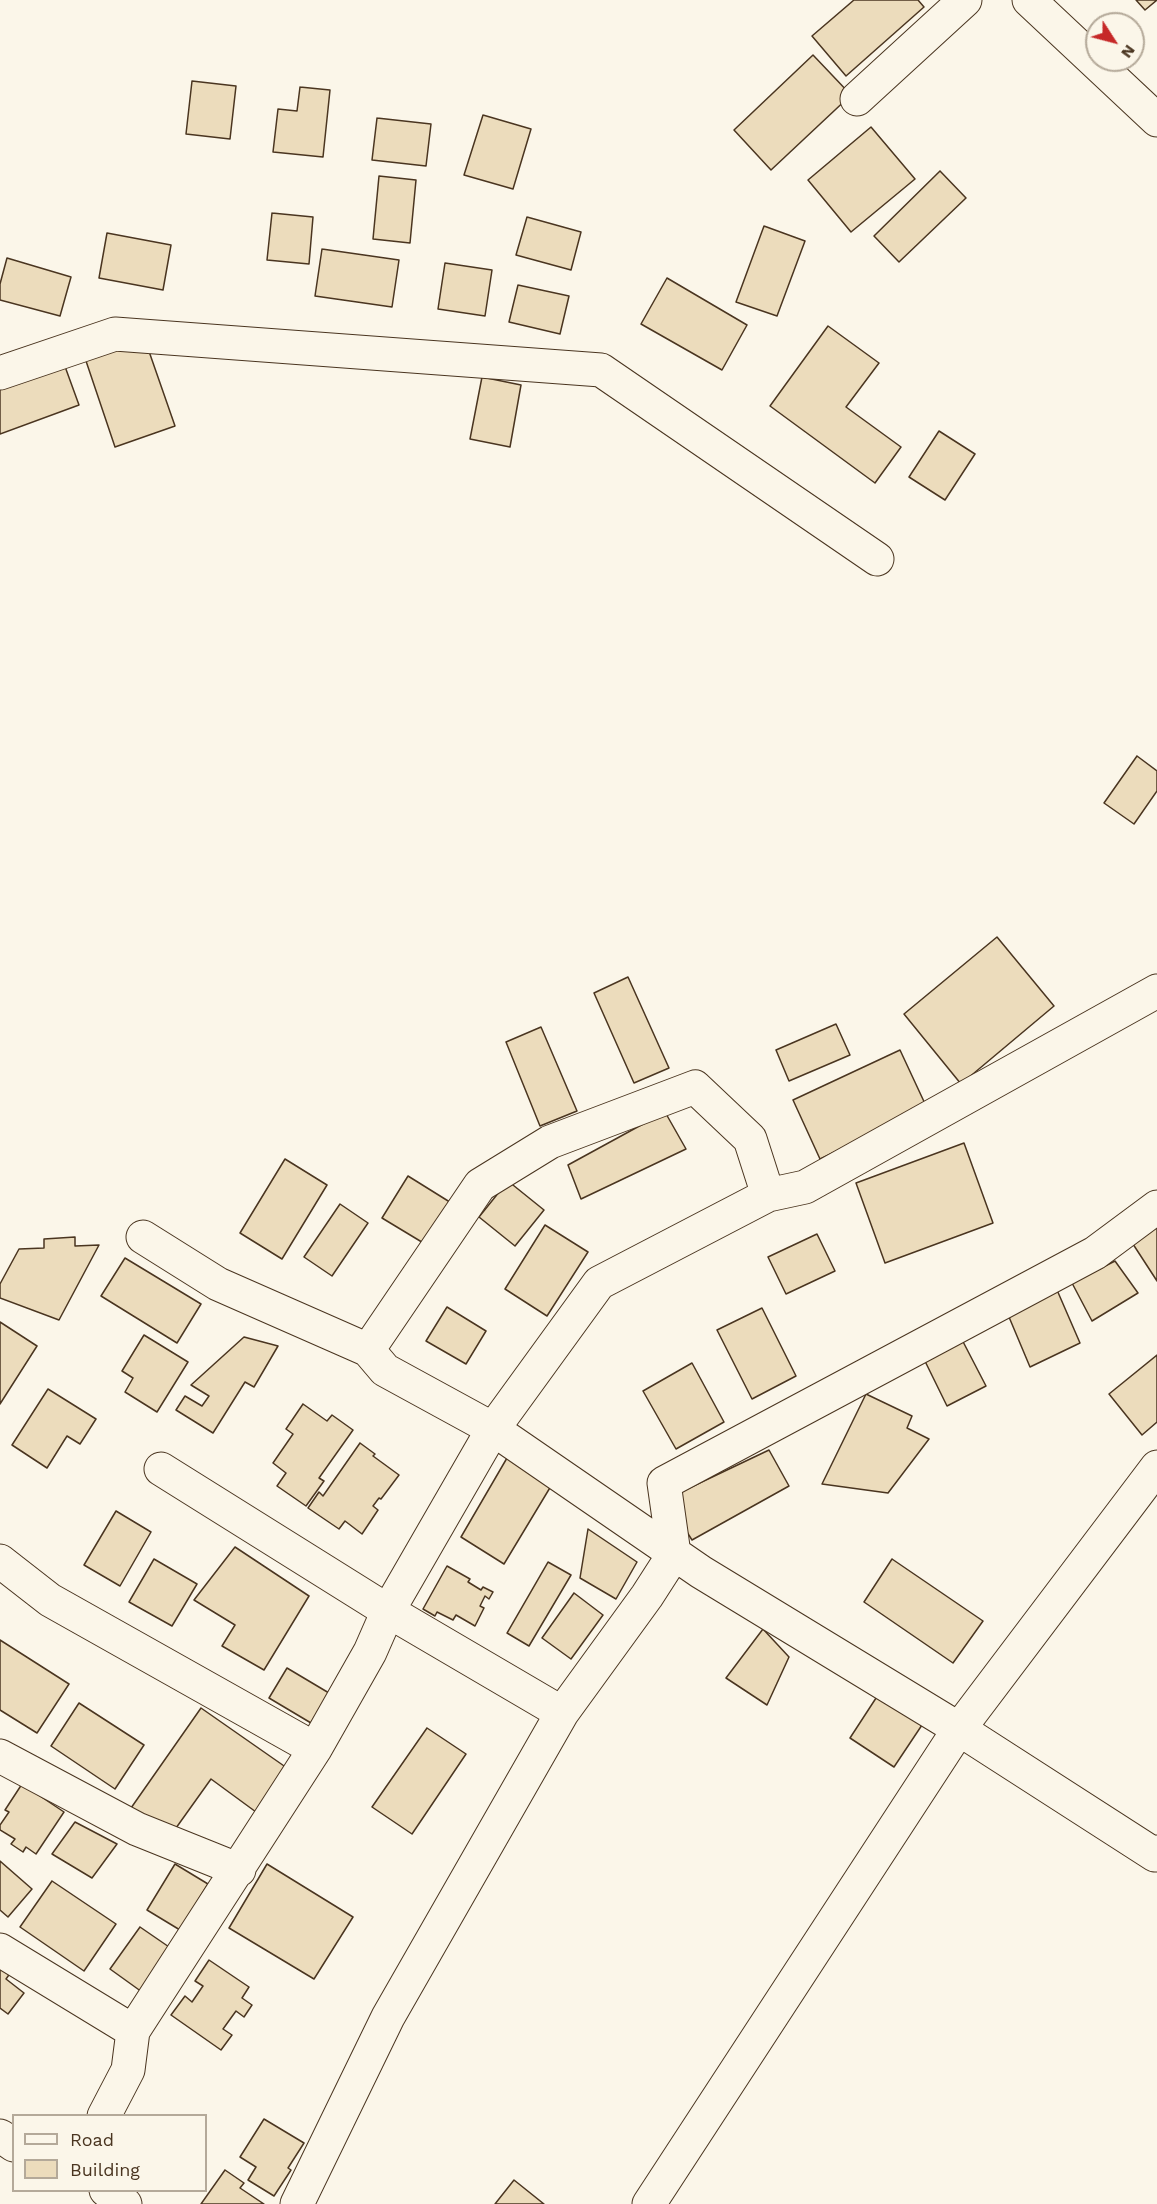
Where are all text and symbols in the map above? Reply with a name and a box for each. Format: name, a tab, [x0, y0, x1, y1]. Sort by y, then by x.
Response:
north arrow	[1085, 12, 1145, 72]
text: N	[1117, 41, 1140, 62]
legend	[12, 2114, 207, 2192]
text: Road	[70, 2129, 114, 2150]
text: Building	[70, 2159, 140, 2180]

